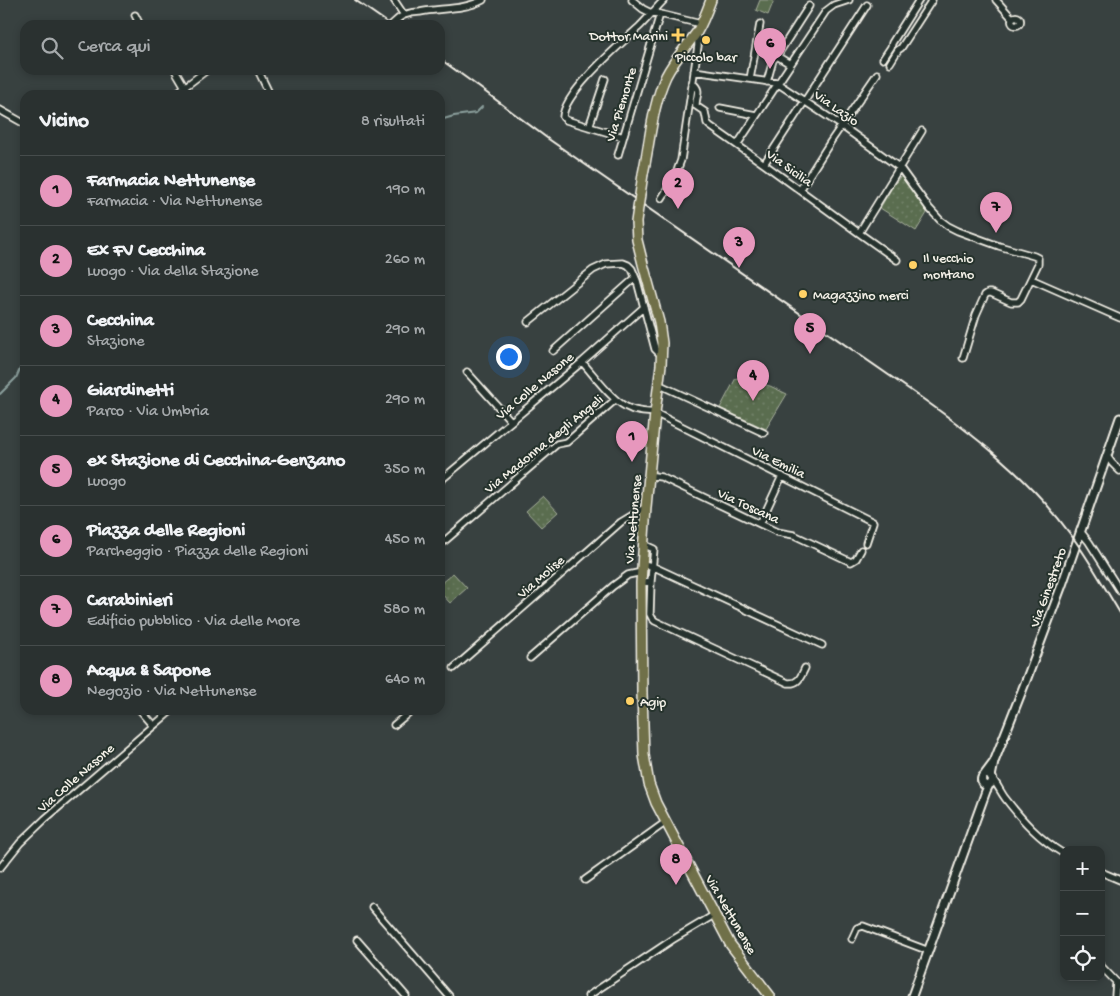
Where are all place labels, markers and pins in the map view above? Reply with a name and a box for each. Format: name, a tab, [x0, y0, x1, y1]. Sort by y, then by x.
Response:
pin: 6	[754, 28, 786, 69]
place label: Dottor Marini	[588, 29, 668, 46]
marker: Dottor Marini	[672, 29, 684, 41]
marker: Piccolo bar	[700, 34, 712, 46]
place label: Piccolo bar	[674, 50, 738, 67]
pin: 2	[662, 168, 694, 209]
pin: 7	[980, 192, 1012, 233]
pin: 3	[723, 227, 755, 268]
place label: Il vecchio montano	[923, 251, 974, 284]
marker: Il vecchio montano	[907, 259, 919, 271]
marker: Magazzino merci	[797, 288, 809, 300]
place label: Magazzino merci	[813, 288, 909, 305]
pin: 5	[794, 313, 826, 354]
pin: 4	[737, 360, 769, 401]
pin: 1	[616, 421, 648, 462]
marker: Agip	[624, 695, 636, 707]
place label: Agip	[640, 695, 666, 712]
pin: 8	[660, 844, 692, 885]

